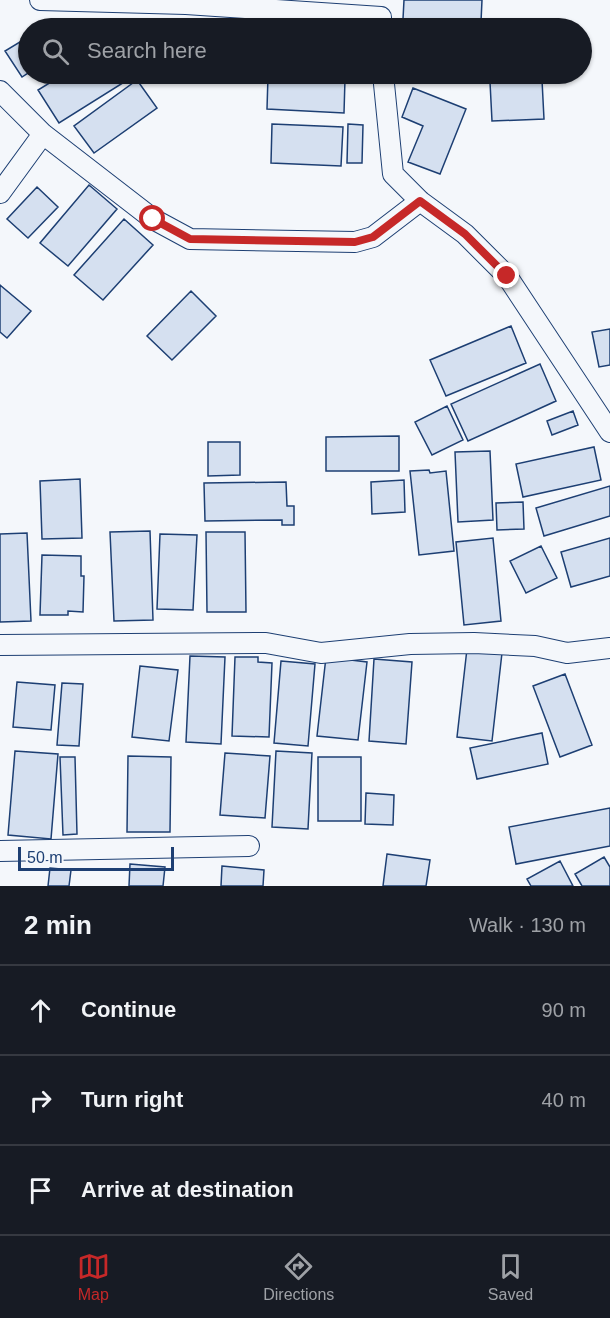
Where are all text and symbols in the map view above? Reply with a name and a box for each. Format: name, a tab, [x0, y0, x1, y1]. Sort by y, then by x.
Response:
search box	[18, 18, 592, 84]
icon: search	[39, 35, 72, 68]
text: Search here	[87, 38, 207, 63]
route start	[139, 205, 165, 231]
route end	[493, 262, 519, 288]
scale bar	[18, 844, 174, 872]
text: 50 m	[27, 849, 63, 866]
text: 2 min	[24, 910, 92, 940]
text: Walk · 130 m	[469, 914, 586, 936]
icon: ahead	[24, 994, 57, 1027]
text: Continue	[81, 997, 176, 1022]
text: 90 m	[542, 999, 586, 1021]
icon: right	[24, 1084, 57, 1117]
text: Turn right	[81, 1087, 183, 1112]
text: 40 m	[542, 1089, 586, 1111]
icon: arrive	[24, 1174, 57, 1207]
text: Arrive at destination	[81, 1177, 294, 1202]
tab: Map	[77, 1250, 110, 1304]
tab: Directions	[263, 1250, 334, 1304]
tab: Saved	[488, 1250, 533, 1304]

